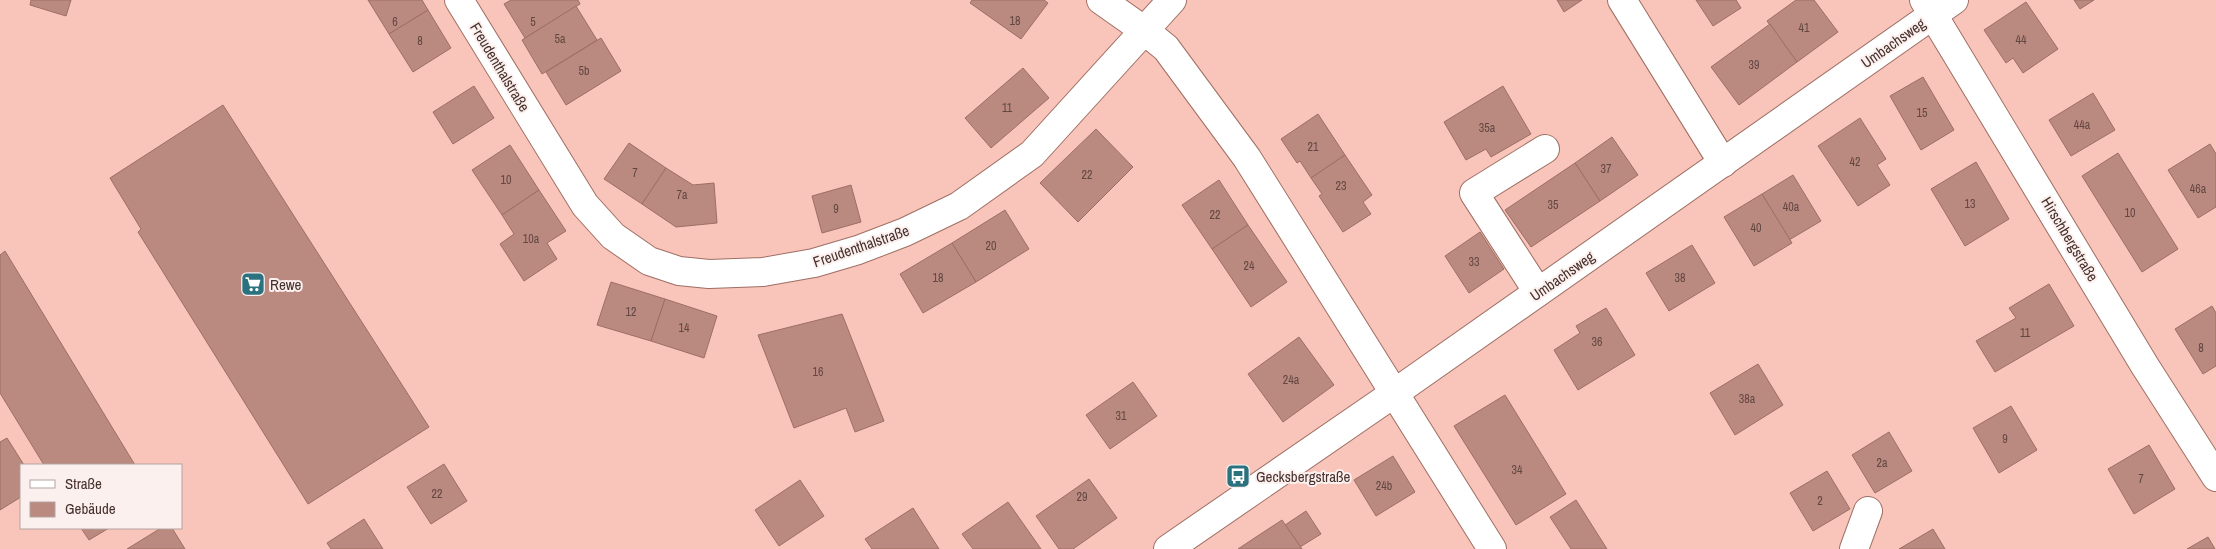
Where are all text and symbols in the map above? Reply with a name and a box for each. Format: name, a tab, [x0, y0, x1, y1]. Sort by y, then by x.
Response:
house number: 18	[1010, 13, 1020, 29]
street label: Umbachsweg	[1856, 13, 1930, 73]
house number: 6	[392, 14, 398, 30]
house number: 5	[530, 14, 536, 30]
street label: Freudenthalstraße	[465, 19, 535, 116]
house number: 41	[1799, 20, 1810, 36]
house number: 5a	[555, 31, 566, 47]
house number: 44	[2016, 32, 2027, 48]
house number: 8	[417, 33, 423, 49]
house number: 39	[1749, 57, 1759, 73]
house number: 5b	[579, 63, 589, 79]
house number: 11	[1002, 100, 1013, 116]
house number: 15	[1917, 105, 1928, 121]
house number: 44a	[2074, 117, 2091, 133]
house number: 35a	[1479, 120, 1496, 136]
house number: 21	[1308, 139, 1319, 155]
house number: 42	[1850, 154, 1860, 170]
house number: 37	[1601, 161, 1612, 177]
house number: 7	[632, 165, 638, 181]
house number: 22	[1082, 167, 1092, 183]
house number: 10	[501, 172, 511, 188]
house number: 23	[1336, 178, 1346, 194]
house number: 46a	[2190, 181, 2207, 197]
house number: 7a	[677, 187, 688, 203]
street label: Hirschbergstraße	[2037, 193, 2104, 285]
house number: 13	[1965, 196, 1975, 212]
house number: 35	[1548, 197, 1559, 213]
house number: 40a	[1783, 199, 1800, 215]
house number: 9	[833, 201, 839, 217]
house number: 10	[2125, 205, 2135, 221]
house number: 22	[1210, 207, 1220, 223]
street label: Freudenthalstraße	[810, 220, 912, 272]
house number: 40	[1751, 220, 1761, 236]
house number: 10a	[523, 231, 540, 247]
house number: 20	[986, 238, 996, 254]
street label: Umbachsweg	[1525, 246, 1599, 306]
house number: 33	[1469, 254, 1479, 270]
house number: 24	[1244, 258, 1255, 274]
house number: 18	[933, 270, 943, 286]
house number: 38	[1675, 270, 1685, 286]
supermarket icon: Rewe	[240, 271, 266, 297]
place label: Rewe	[270, 274, 302, 295]
house number: 12	[626, 304, 636, 320]
house number: 14	[679, 320, 690, 336]
house number: 11	[2020, 325, 2031, 341]
house number: 36	[1592, 334, 1602, 350]
house number: 8	[2198, 340, 2204, 356]
house number: 16	[813, 364, 823, 380]
house number: 24a	[1283, 372, 1300, 388]
house number: 38a	[1739, 391, 1756, 407]
house number: 31	[1116, 408, 1127, 424]
house number: 9	[2002, 431, 2008, 447]
house number: 2a	[1877, 455, 1888, 471]
house number: 34	[1512, 462, 1523, 478]
bus stop icon: Gecksbergstraße	[1225, 463, 1251, 489]
legend	[20, 464, 182, 529]
place label: Gecksbergstraße	[1256, 466, 1350, 487]
house number: 7	[2138, 471, 2144, 487]
text: Straße	[65, 473, 102, 494]
house number: 24b	[1376, 478, 1392, 494]
house number: 22	[432, 486, 442, 502]
house number: 29	[1077, 489, 1087, 505]
house number: 2	[1817, 493, 1823, 509]
text: Gebäude	[65, 498, 116, 519]

